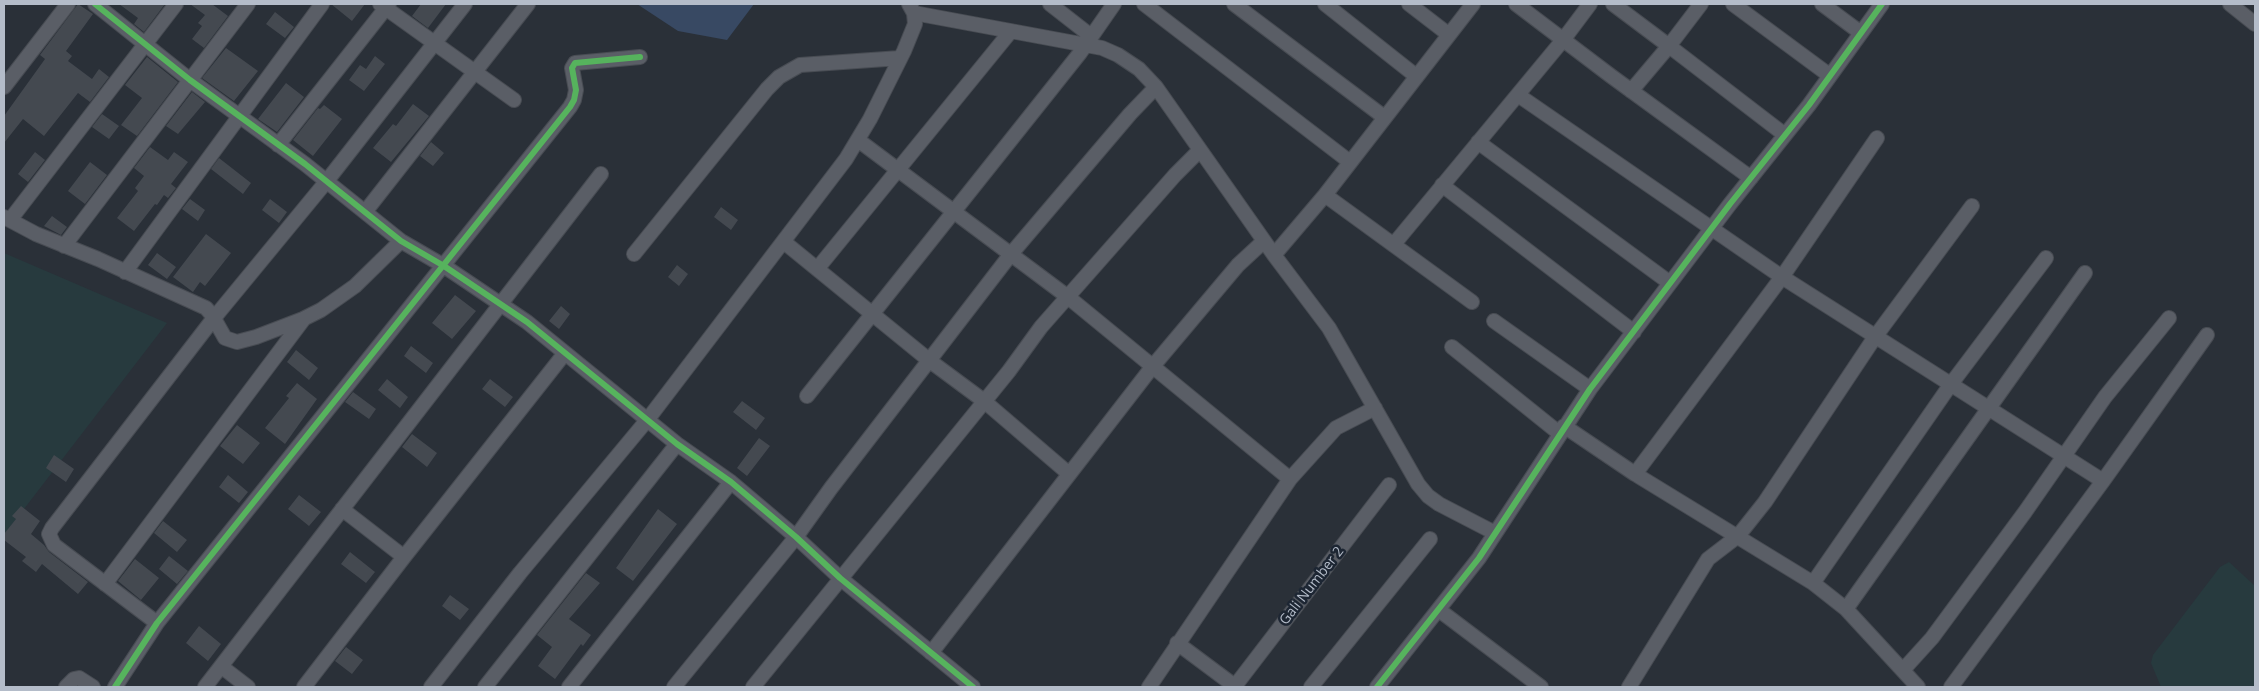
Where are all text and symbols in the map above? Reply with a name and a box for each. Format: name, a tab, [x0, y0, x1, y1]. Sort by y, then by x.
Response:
street label: Gali Number 2	[1276, 544, 1348, 628]

